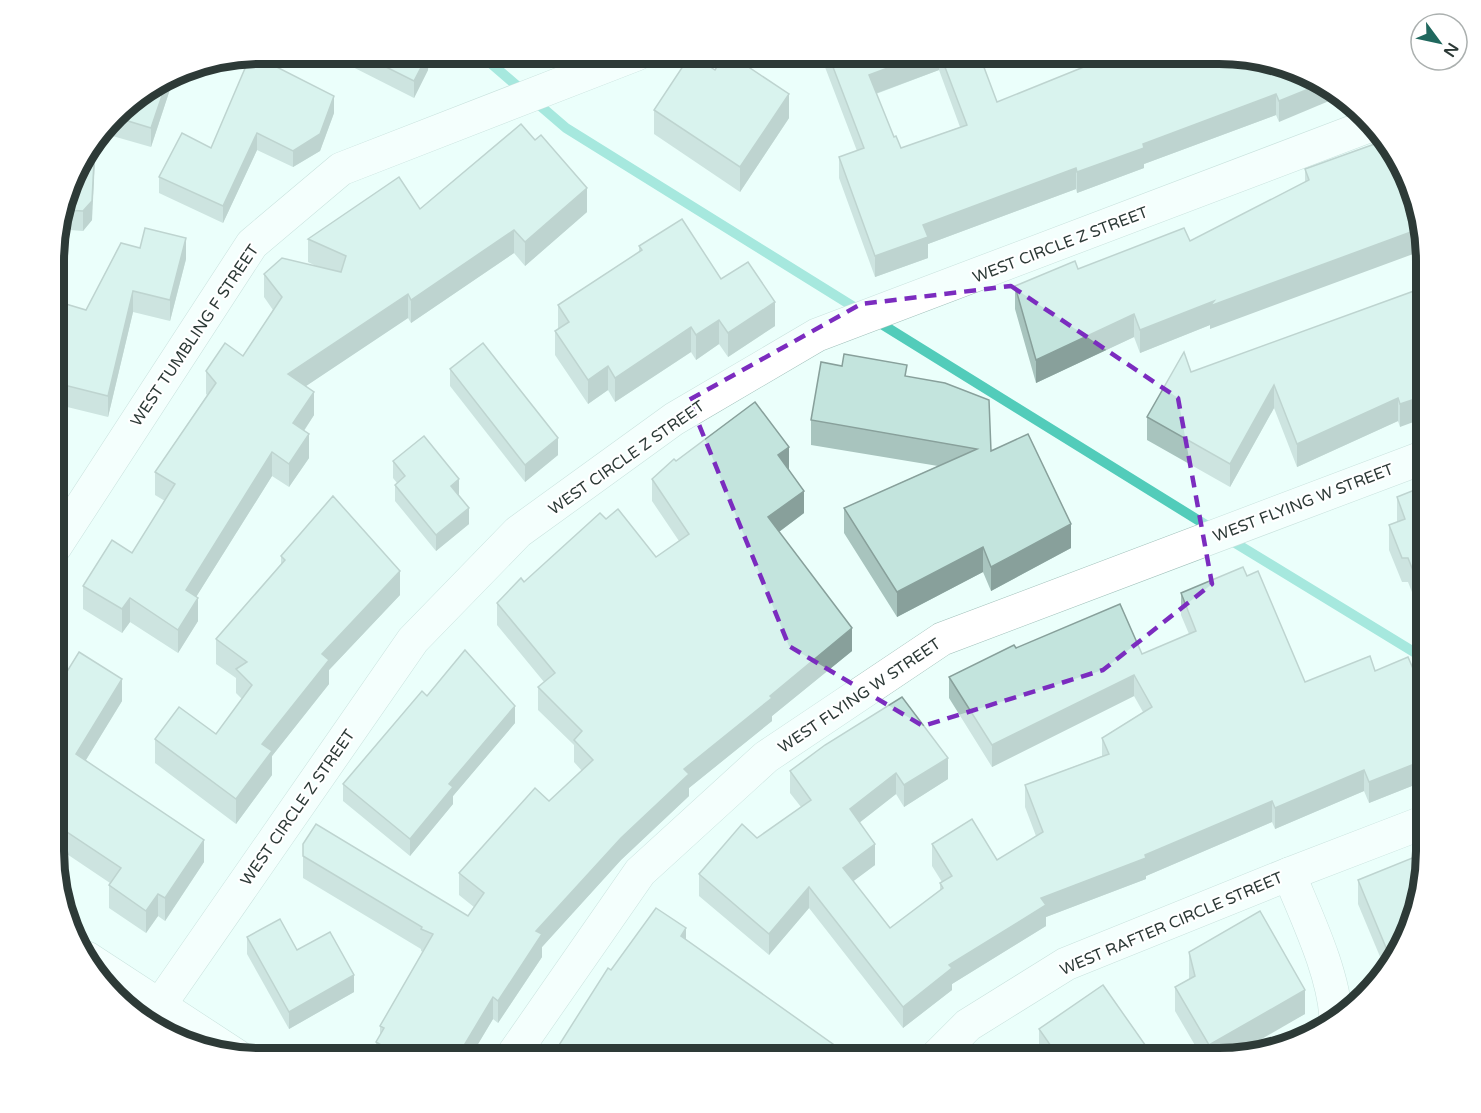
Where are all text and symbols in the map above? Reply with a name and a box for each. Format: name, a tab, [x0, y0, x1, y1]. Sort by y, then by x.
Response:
north arrow	[1409, 12, 1469, 72]
text: N	[1439, 39, 1463, 60]
street label: WEST CIRCLE Z STREET	[970, 202, 1151, 288]
street label: WEST TUMBLING F STREET	[126, 241, 263, 430]
street label: WEST CIRCLE Z STREET	[545, 396, 709, 519]
street label: WEST FLYING W STREET	[1210, 459, 1397, 547]
street label: WEST FLYING W STREET	[774, 634, 945, 758]
street label: WEST CIRCLE Z STREET	[236, 725, 360, 890]
street label: WEST RAFTER CIRCLE STREET	[1057, 868, 1286, 980]

